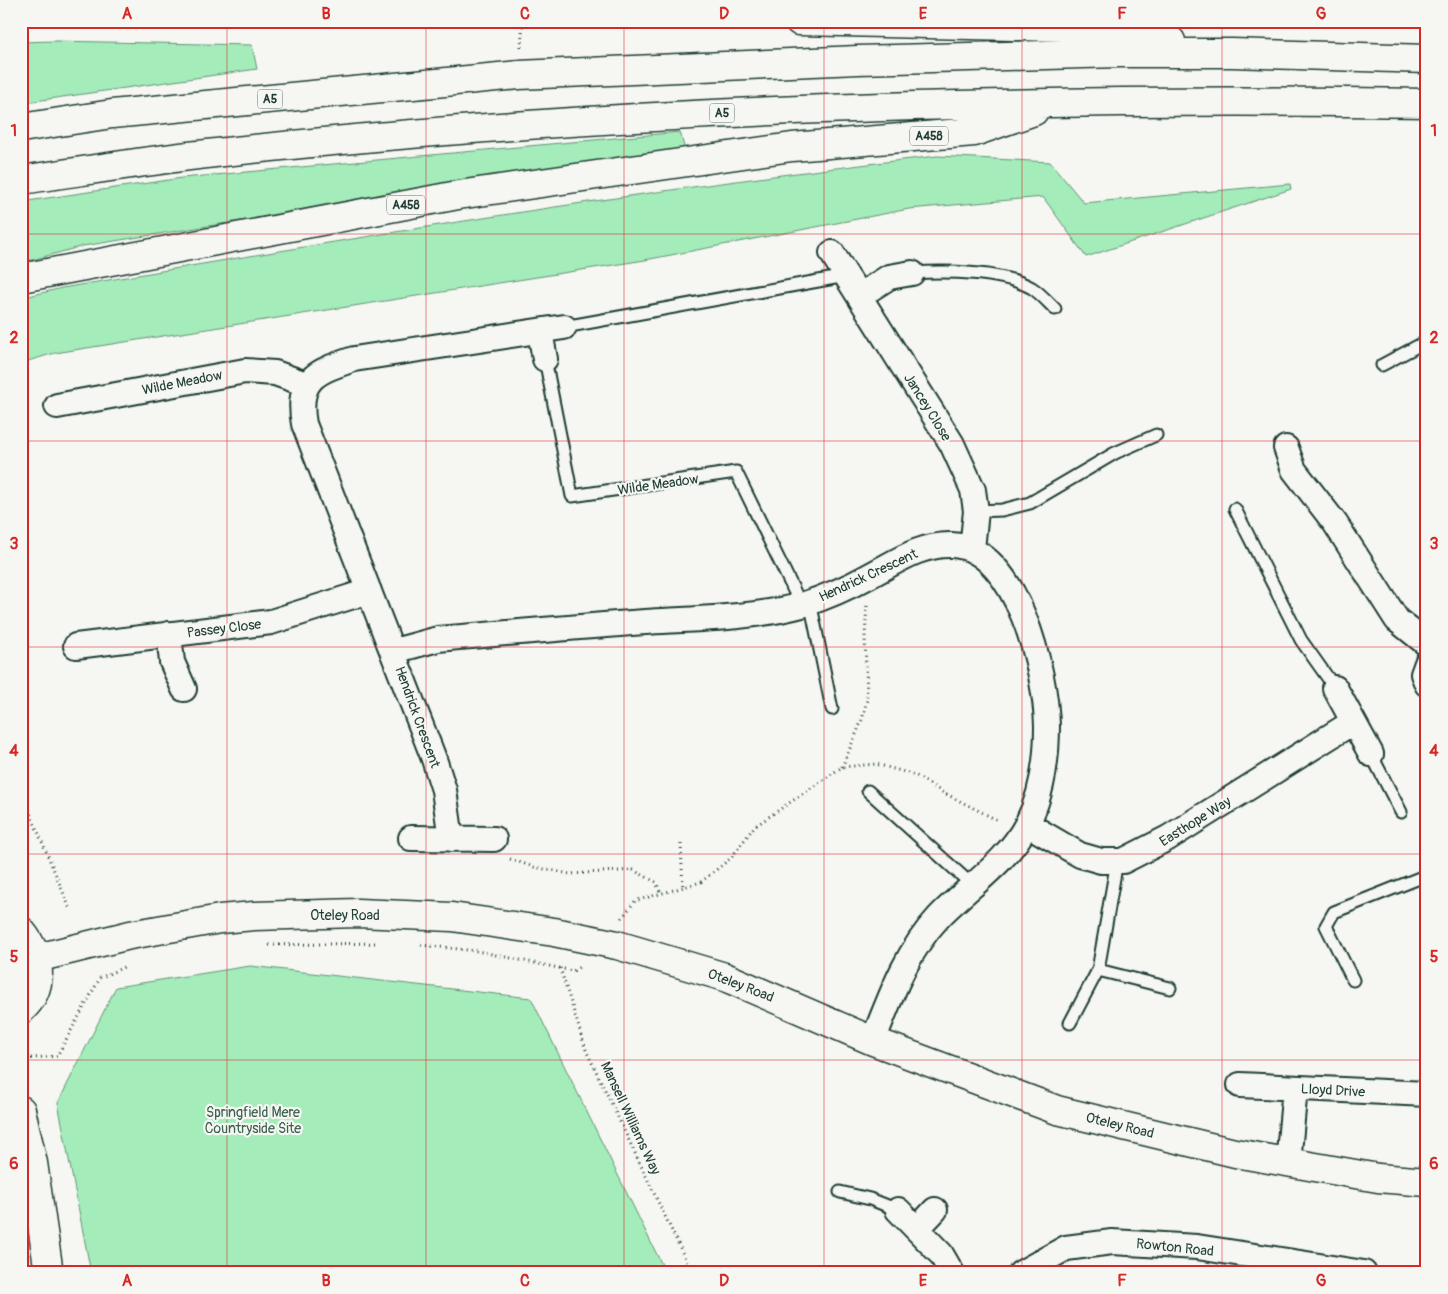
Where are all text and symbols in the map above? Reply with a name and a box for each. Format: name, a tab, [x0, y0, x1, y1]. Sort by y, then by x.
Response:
text: A	[122, 4, 133, 24]
text: B	[321, 4, 331, 24]
text: C	[520, 4, 530, 24]
text: D	[719, 4, 729, 24]
text: E	[919, 4, 928, 24]
text: F	[1117, 4, 1127, 24]
text: G	[1316, 4, 1327, 24]
road number: A5	[258, 90, 282, 108]
road number: A5	[710, 104, 734, 122]
text: 1	[11, 121, 17, 141]
text: 1	[1431, 121, 1437, 141]
road number: A458	[910, 126, 948, 146]
road number: A458	[387, 196, 425, 214]
text: 2	[10, 328, 19, 348]
text: 2	[1430, 328, 1439, 348]
street label: Wilde Meadow	[140, 366, 224, 399]
street label: Jancey Close	[900, 370, 955, 444]
street label: Wilde Meadow	[616, 470, 700, 499]
text: 3	[10, 534, 19, 554]
text: 3	[1430, 534, 1439, 554]
street label: Hendrick Crescent	[816, 545, 921, 606]
street label: Passey Close	[186, 615, 262, 641]
street label: Hendrick Crescent	[391, 664, 444, 771]
text: 4	[9, 741, 19, 761]
text: 4	[1429, 741, 1439, 761]
street label: Easthope Way	[1156, 793, 1234, 850]
street label: Oteley Road	[310, 907, 380, 924]
text: 5	[10, 947, 19, 967]
text: 5	[1430, 947, 1439, 967]
street label: Oteley Road	[705, 965, 777, 1006]
street label: Mansell Williams Way	[597, 1059, 664, 1177]
street label: Lloyd Drive	[1300, 1080, 1366, 1101]
park label: Springfield Mere Countryside Site	[205, 1104, 301, 1137]
street label: Oteley Road	[1084, 1109, 1156, 1142]
text: 6	[9, 1154, 19, 1174]
text: 6	[1429, 1154, 1439, 1174]
street label: Rowton Road	[1135, 1235, 1215, 1260]
text: A	[122, 1271, 133, 1291]
text: B	[321, 1271, 331, 1291]
text: C	[520, 1271, 530, 1291]
text: D	[719, 1271, 729, 1291]
text: E	[919, 1271, 928, 1291]
text: F	[1117, 1271, 1127, 1291]
text: G	[1316, 1271, 1327, 1291]

